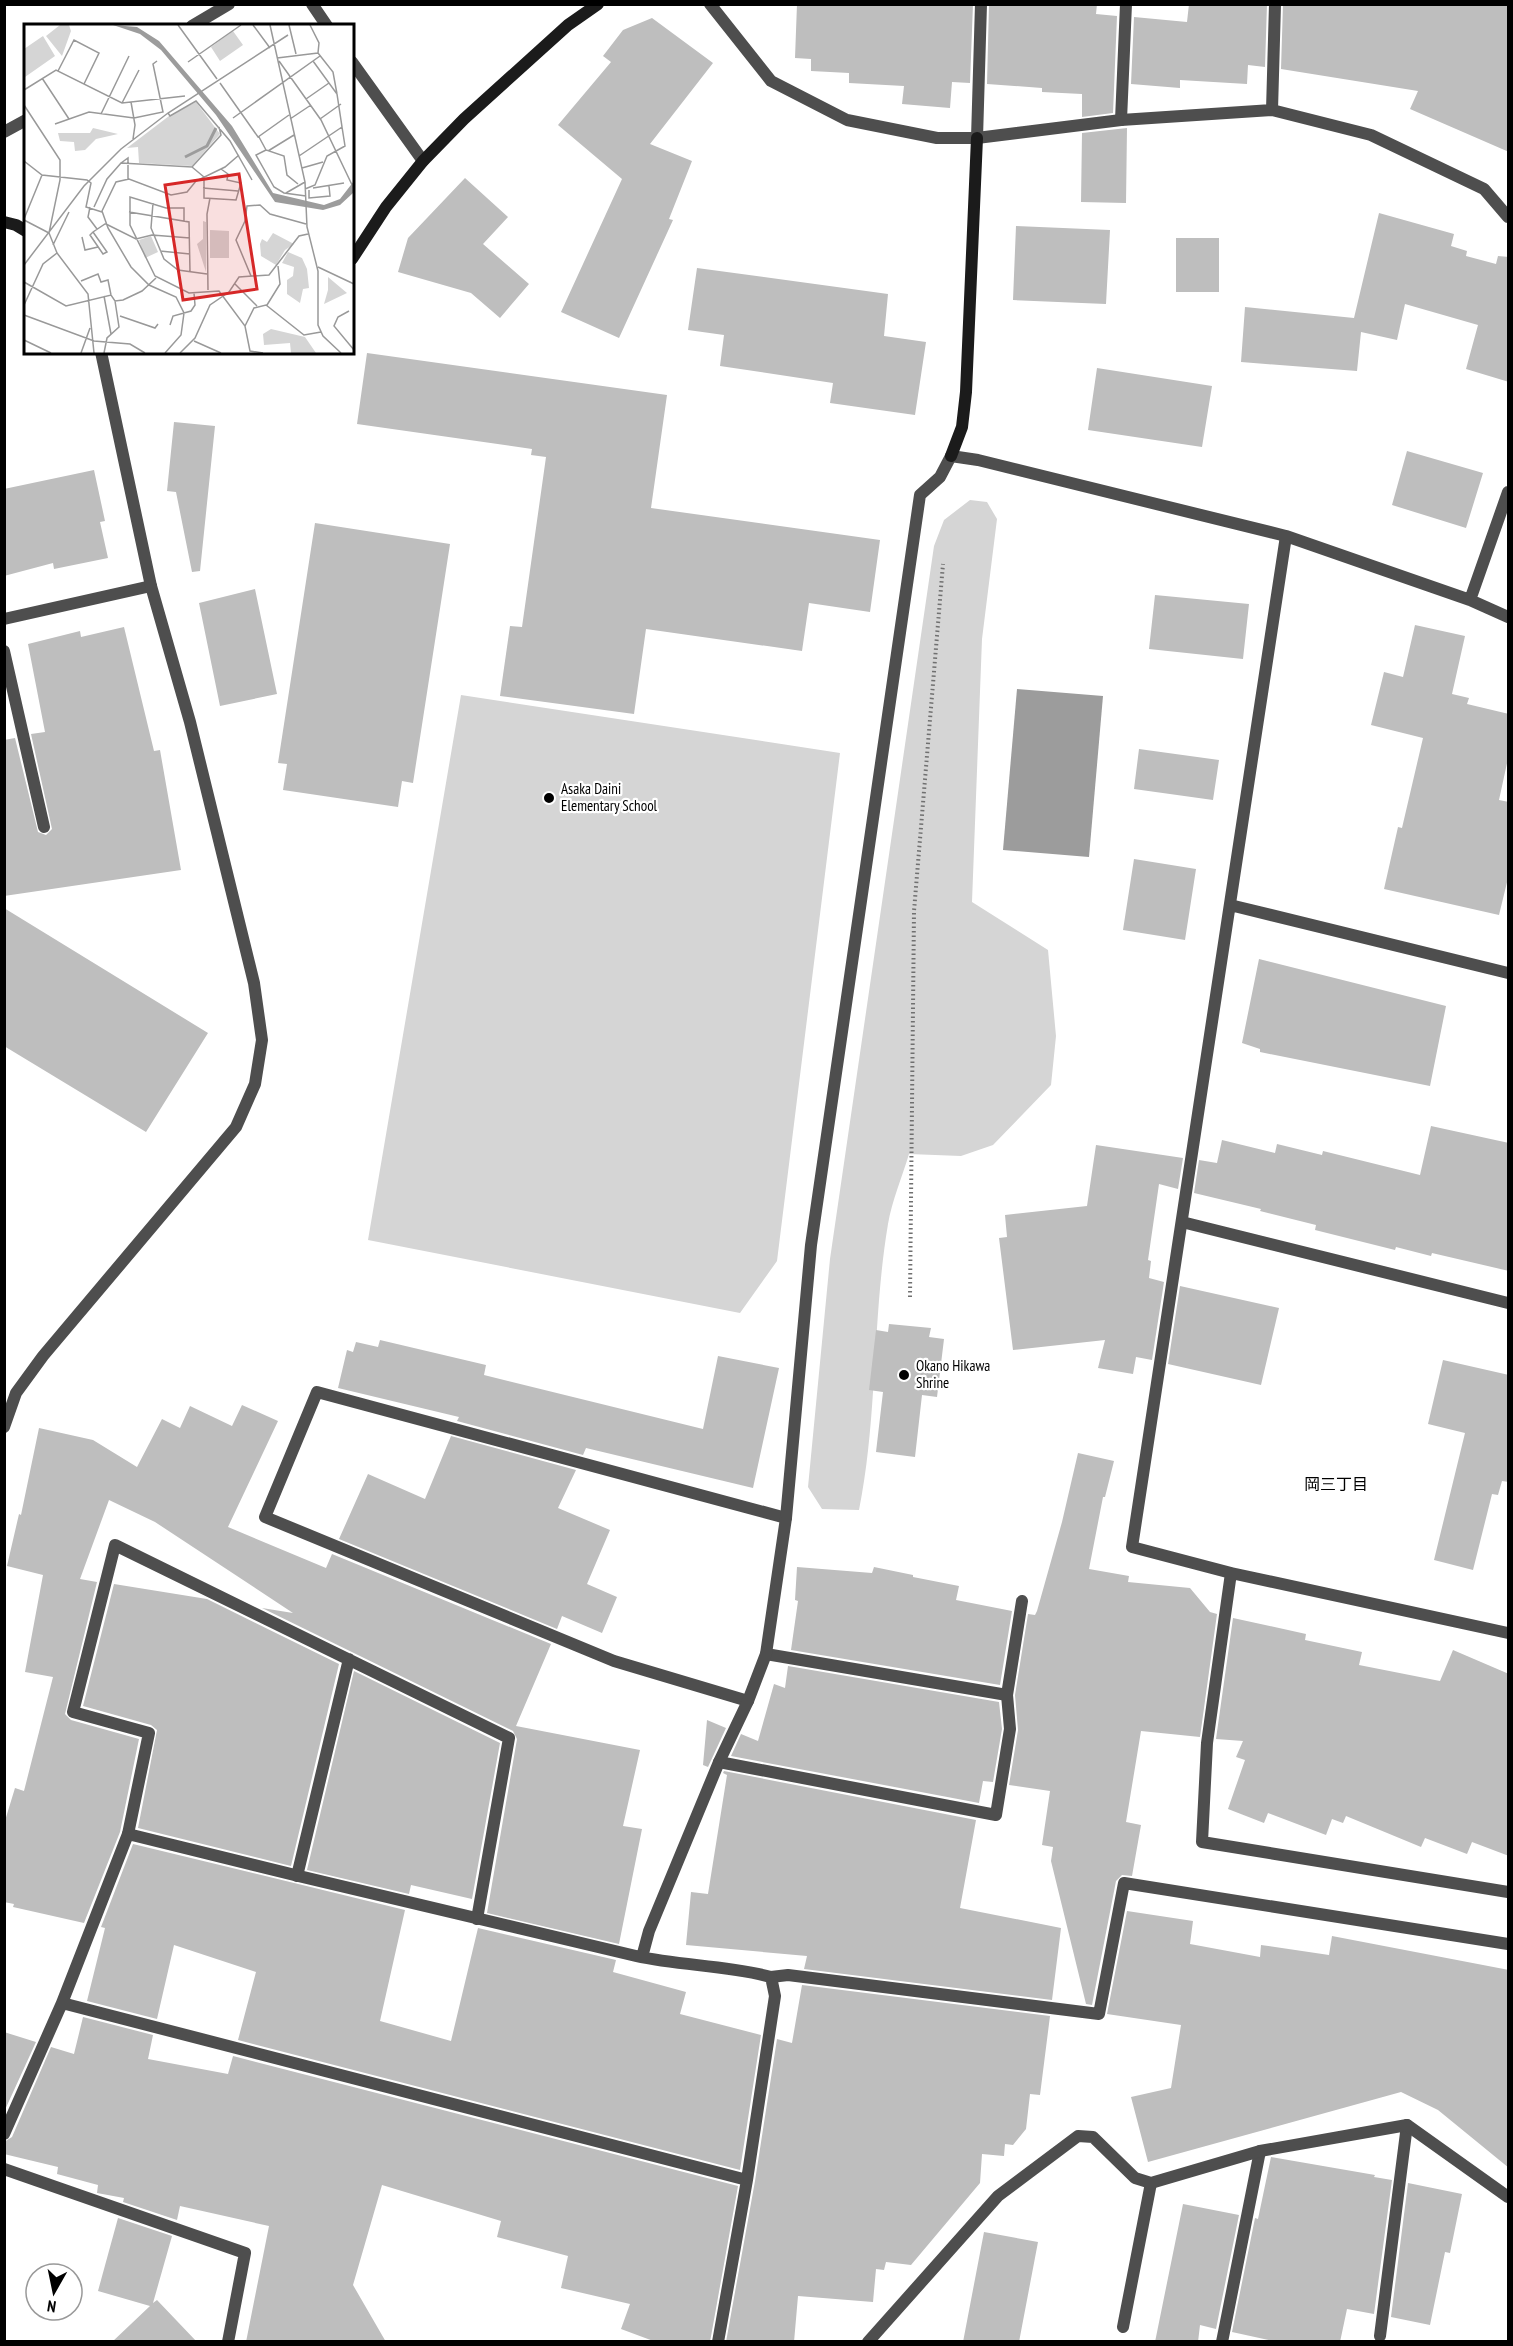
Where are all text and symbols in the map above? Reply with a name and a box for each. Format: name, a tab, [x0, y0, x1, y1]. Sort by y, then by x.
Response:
inset map	[24, 24, 354, 354]
place label: Asaka Daini Elementary School	[561, 779, 658, 815]
marker: Asaka Daini Elementary School	[542, 791, 556, 805]
place label: Okano Hikawa Shrine	[916, 1356, 990, 1392]
marker: Okano Hikawa Shrine	[897, 1368, 911, 1382]
district label: 岡三丁目	[1304, 1474, 1368, 1494]
north arrow	[24, 2262, 84, 2322]
text: N	[46, 2296, 57, 2317]

